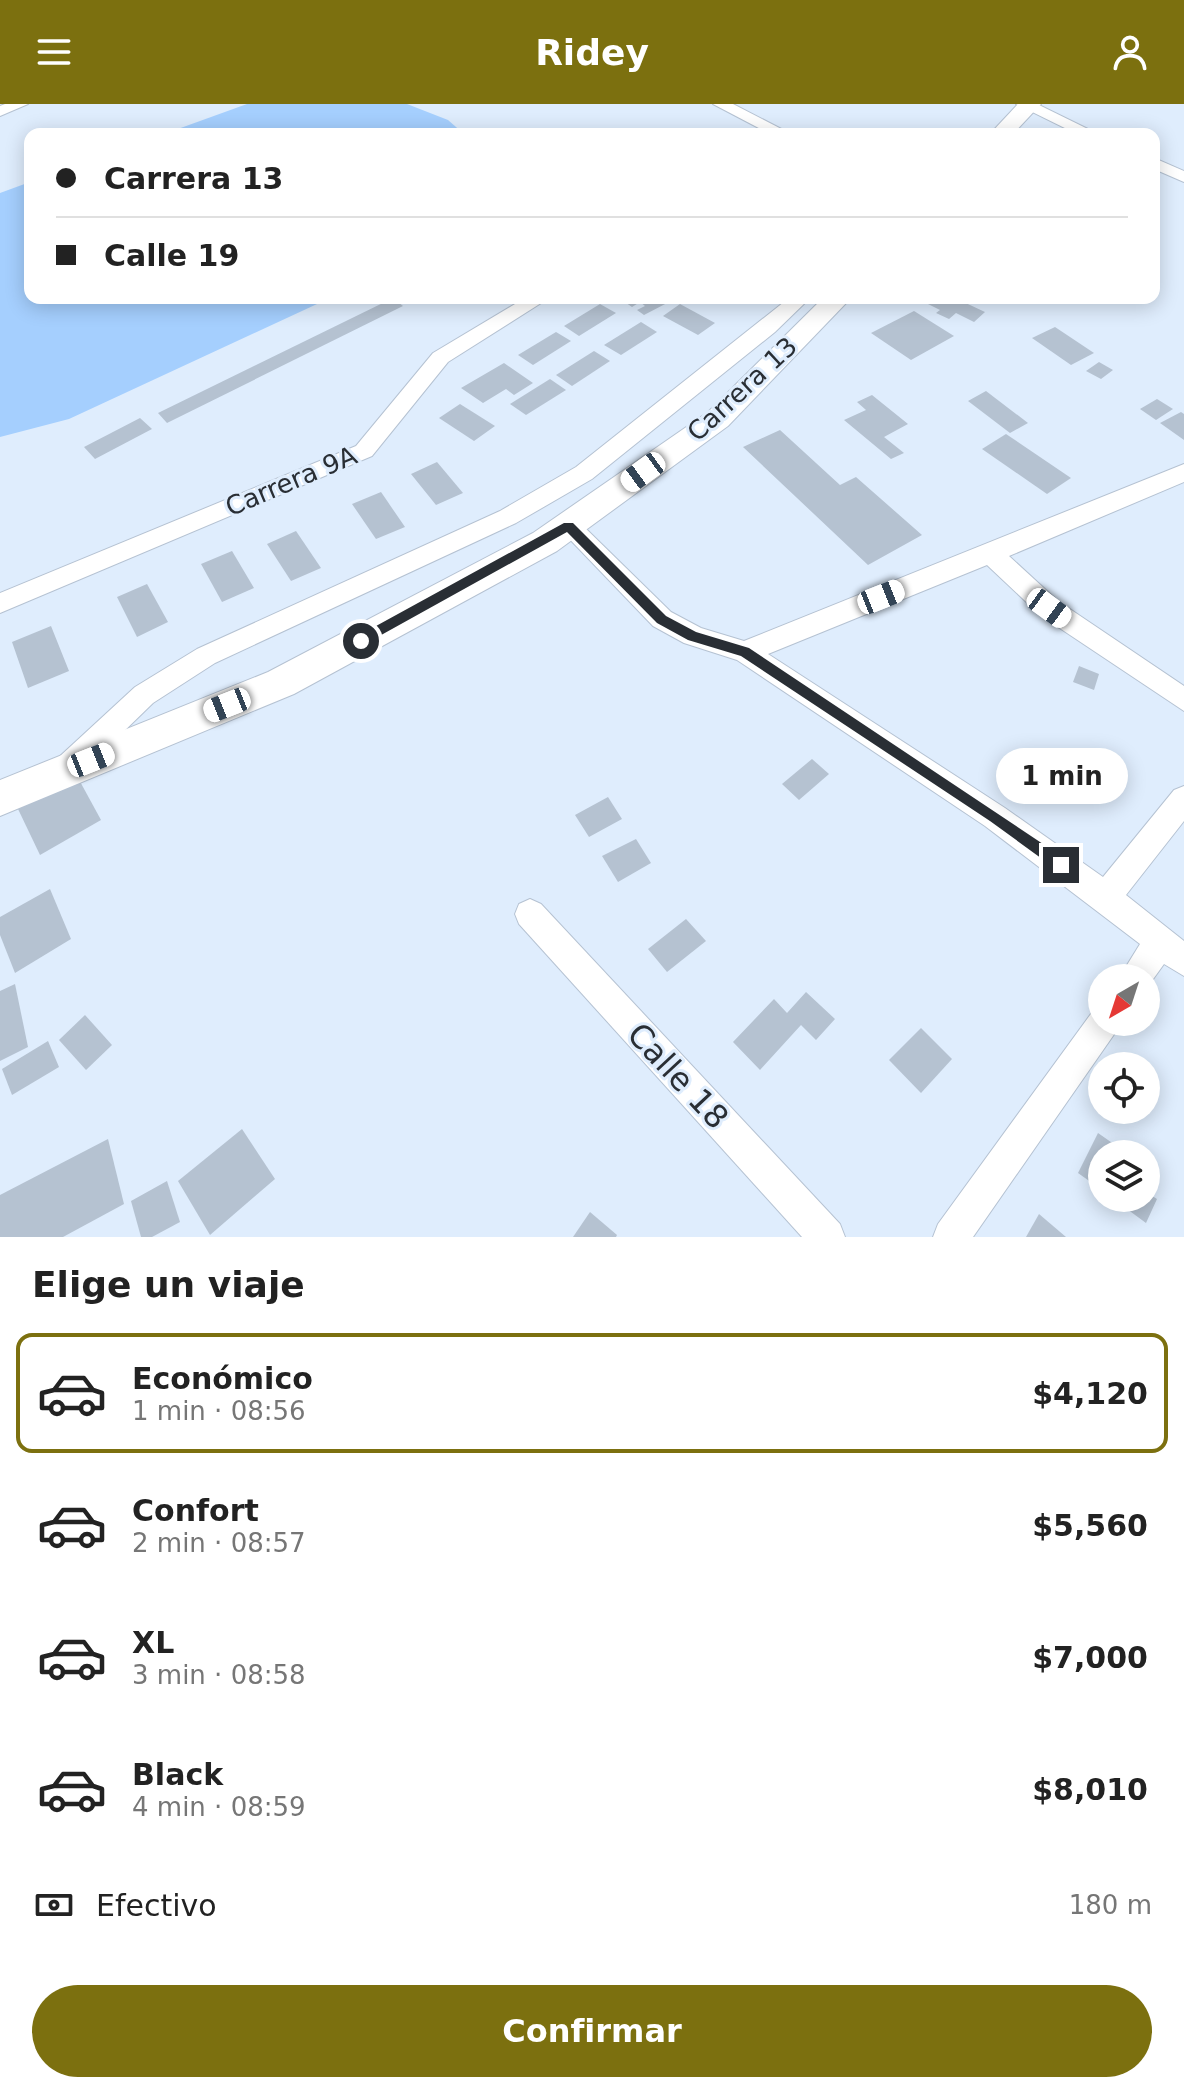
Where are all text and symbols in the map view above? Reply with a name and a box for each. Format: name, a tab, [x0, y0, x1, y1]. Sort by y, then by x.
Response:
icon: menu	[32, 30, 76, 74]
icon: person	[1108, 30, 1152, 74]
text: Ridey	[535, 32, 649, 73]
text: Carrera 13	[104, 161, 283, 196]
text: Calle 19	[104, 238, 239, 273]
street label: Carrera 13	[681, 331, 803, 447]
street label: Carrera 9A	[221, 440, 361, 522]
car	[617, 448, 669, 496]
car	[854, 577, 908, 617]
car	[1023, 584, 1075, 632]
route start	[343, 623, 379, 659]
car	[200, 685, 254, 725]
car	[64, 740, 118, 780]
callout: 1 min	[995, 749, 1127, 805]
text: 1 min	[1021, 761, 1103, 791]
route end	[1043, 847, 1079, 883]
north arrow	[1088, 964, 1160, 1036]
map controls	[1088, 964, 1160, 1212]
street label: Calle 18	[620, 1015, 736, 1137]
button: locate	[1088, 1052, 1160, 1124]
button: layers	[1088, 1140, 1160, 1212]
text: Elige un viaje	[32, 1264, 305, 1305]
icon: car	[36, 1357, 108, 1429]
text: Económico	[132, 1361, 313, 1396]
text: $4,120	[1032, 1376, 1148, 1411]
text: 1 min · 08:56	[132, 1396, 306, 1426]
icon: car	[36, 1489, 108, 1561]
text: Confort	[132, 1493, 259, 1528]
text: $5,560	[1032, 1508, 1148, 1543]
text: 2 min · 08:57	[132, 1528, 306, 1558]
icon: car	[36, 1621, 108, 1693]
text: XL	[132, 1625, 174, 1660]
text: $7,000	[1032, 1640, 1148, 1675]
text: 3 min · 08:58	[132, 1660, 306, 1690]
icon: car	[36, 1753, 108, 1825]
text: Black	[132, 1757, 223, 1792]
text: $8,010	[1032, 1772, 1148, 1807]
text: 4 min · 08:59	[132, 1792, 306, 1822]
icon: cash	[32, 1883, 76, 1927]
text: Efectivo	[96, 1888, 217, 1923]
text: 180 m	[1069, 1890, 1152, 1920]
button: Confirmar	[32, 1985, 1152, 2077]

